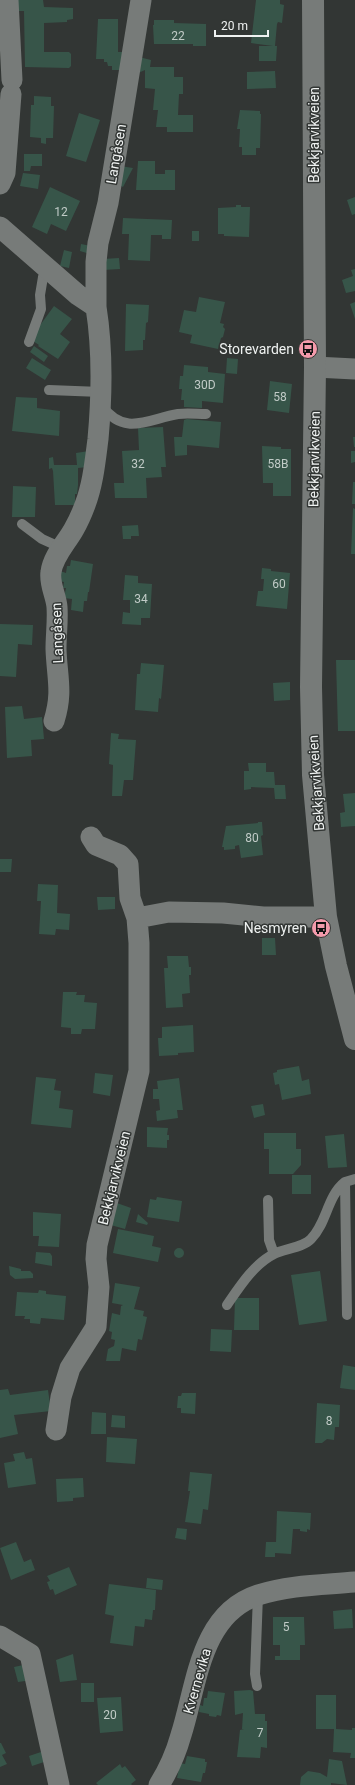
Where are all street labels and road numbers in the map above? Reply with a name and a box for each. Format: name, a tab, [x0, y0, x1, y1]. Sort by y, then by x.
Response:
street label: Bekkjarvikveien	[306, 87, 322, 183]
street label: Langåsen	[103, 123, 129, 185]
street label: Bekkjarvikveien	[305, 411, 323, 507]
street label: Langåsen	[48, 602, 66, 664]
street label: Bekkjarvikveien	[305, 734, 327, 832]
street label: Bekkjarvikveien	[95, 1129, 133, 1227]
street label: Kvernevika	[180, 1646, 214, 1716]

